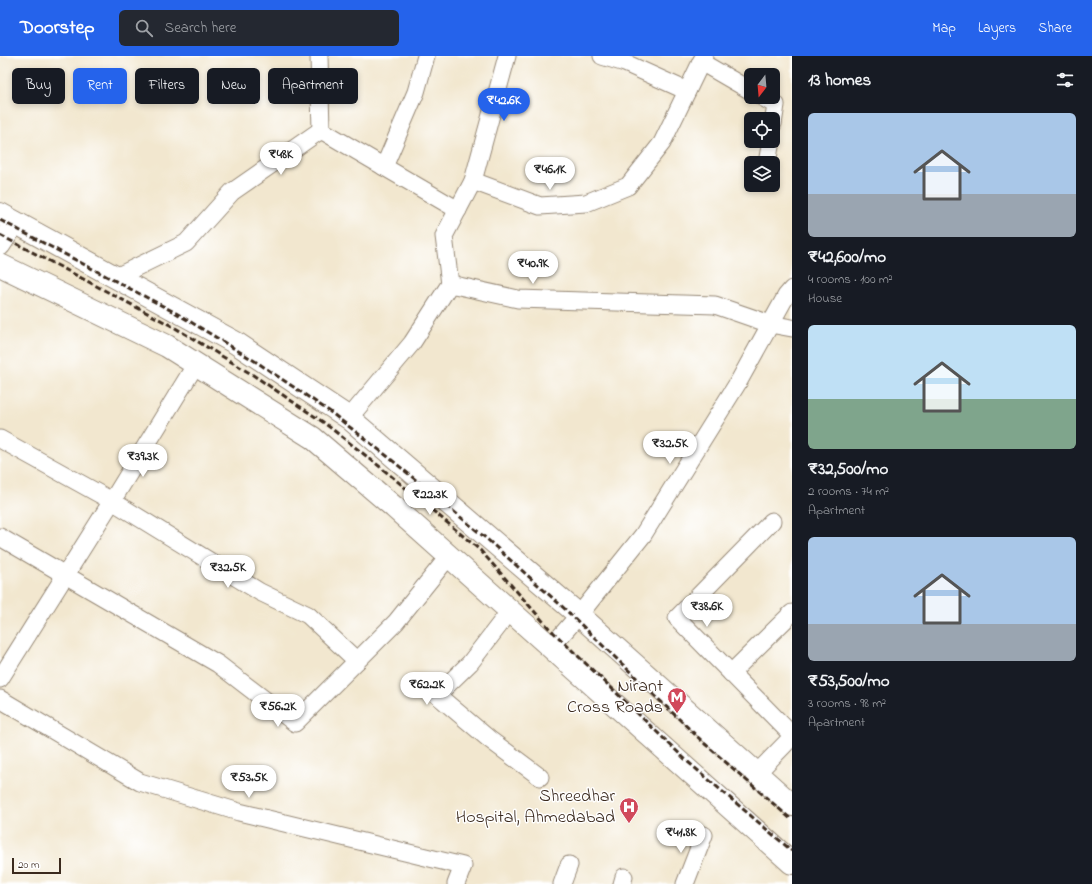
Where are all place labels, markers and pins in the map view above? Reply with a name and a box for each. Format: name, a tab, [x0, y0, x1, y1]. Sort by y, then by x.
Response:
pin: ₹42.6K	[471, 88, 537, 122]
pin: ₹48K	[257, 142, 305, 176]
pin: ₹46.1K	[517, 157, 583, 191]
pin: ₹40.9K	[500, 251, 566, 285]
pin: ₹32.5K	[637, 431, 703, 465]
pin: ₹39.3K	[110, 444, 176, 478]
pin: ₹22.3K	[397, 482, 463, 516]
pin: ₹32.5K	[195, 555, 261, 589]
pin: ₹38.6K	[674, 594, 740, 628]
pin: ₹62.2K	[394, 672, 460, 706]
place label: Nirant Cross Roads	[567, 674, 663, 721]
metro station icon: Nirant Cross Roads	[666, 686, 688, 714]
pin: ₹56.2K	[245, 694, 311, 728]
pin: ₹53.5K	[216, 765, 282, 799]
place label: Shreedhar Hospital, Ahmedabad	[456, 784, 615, 831]
hospital icon: Shreedhar Hospital, Ahmedabad	[618, 796, 640, 824]
pin: ₹41.8K	[648, 820, 714, 854]

